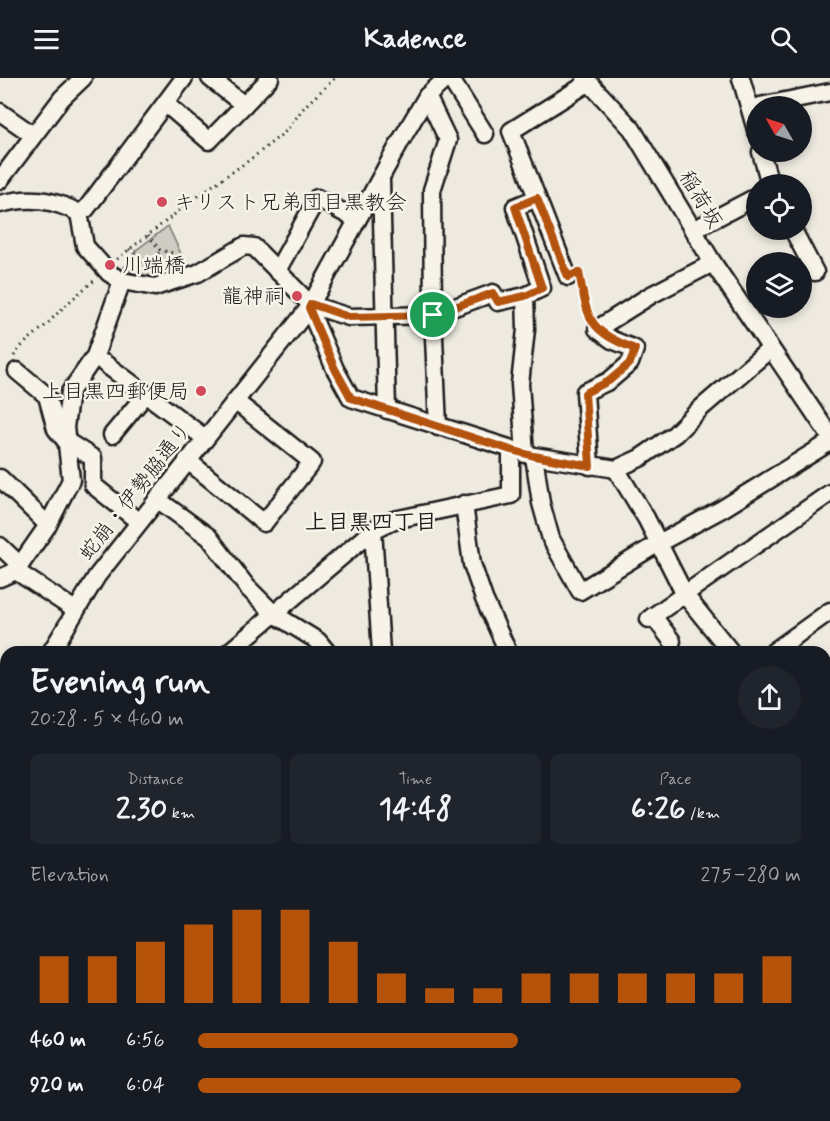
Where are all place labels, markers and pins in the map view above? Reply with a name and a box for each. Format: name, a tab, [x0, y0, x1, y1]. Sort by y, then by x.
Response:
place label: キリスト兄弟団目黒教会	[174, 189, 407, 217]
marker: キリスト兄弟団目黒教会	[155, 195, 169, 209]
place label: 川端橋	[122, 252, 185, 280]
marker: 川端橋	[103, 258, 117, 272]
place label: 龍神祠	[222, 283, 285, 311]
marker: 龍神祠	[290, 289, 304, 303]
pin	[407, 289, 458, 340]
place label: 上目黒四郵便局	[42, 378, 189, 406]
marker: 上目黒四郵便局	[194, 384, 208, 398]

